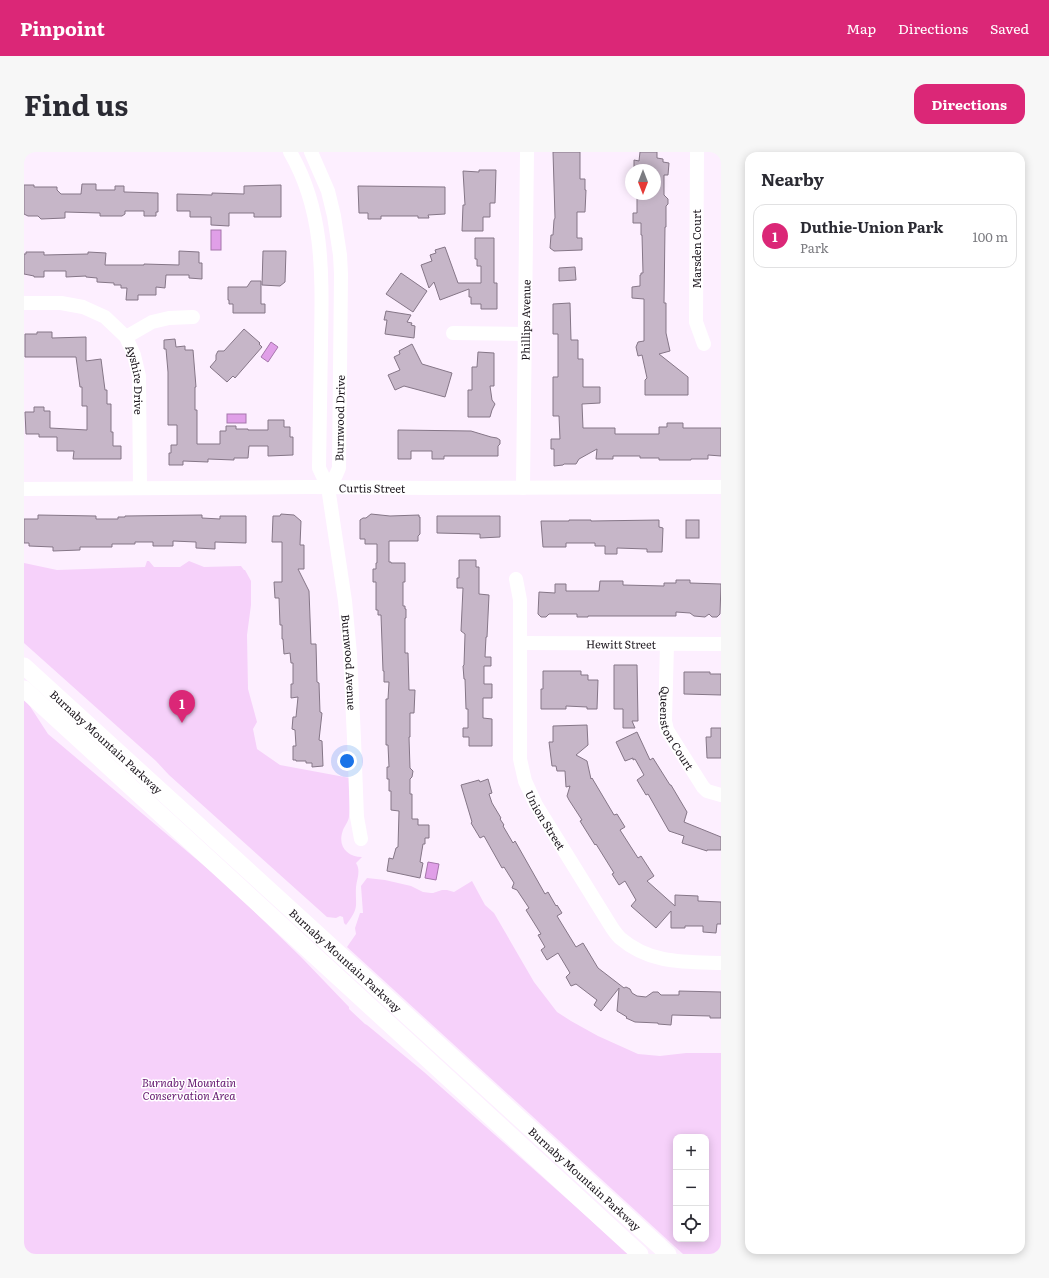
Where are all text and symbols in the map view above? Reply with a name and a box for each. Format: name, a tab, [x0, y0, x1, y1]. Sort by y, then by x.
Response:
text: Pinpoint	[20, 14, 105, 42]
text: Map	[846, 18, 876, 38]
text: Directions	[898, 18, 968, 38]
text: Saved	[990, 18, 1029, 38]
text: Find us	[24, 83, 128, 125]
button: Directions	[914, 84, 1025, 124]
north arrow	[625, 164, 661, 200]
text: Nearby	[761, 166, 824, 191]
street label: Marsden Court	[688, 209, 704, 289]
text: Duthie-Union Park	[800, 215, 943, 238]
text: 1	[772, 227, 778, 246]
text: 100 m	[972, 227, 1008, 246]
text: Park	[800, 238, 829, 257]
street label: Phillips Avenue	[517, 279, 533, 361]
street label: Ayshire Drive	[122, 342, 147, 415]
street label: Burnwood Drive	[330, 374, 348, 461]
street label: Curtis Street	[339, 479, 406, 496]
street label: Burnwood Avenue	[338, 614, 361, 711]
street label: Hewitt Street	[586, 635, 657, 652]
street label: Burnaby Mountain Parkway	[47, 686, 167, 797]
street label: Queenston Court	[657, 686, 698, 773]
pin: 1	[169, 690, 195, 723]
your location	[337, 751, 357, 771]
street label: Union Street	[522, 787, 570, 853]
street label: Burnaby Mountain Parkway	[286, 904, 406, 1016]
park label: Burnaby Mountain Conservation Area	[142, 1074, 237, 1103]
street label: Burnaby Mountain Parkway	[526, 1123, 645, 1234]
map controls	[673, 1134, 709, 1242]
button: +	[673, 1134, 709, 1170]
button: −	[673, 1170, 709, 1206]
button: locate	[673, 1206, 709, 1242]

